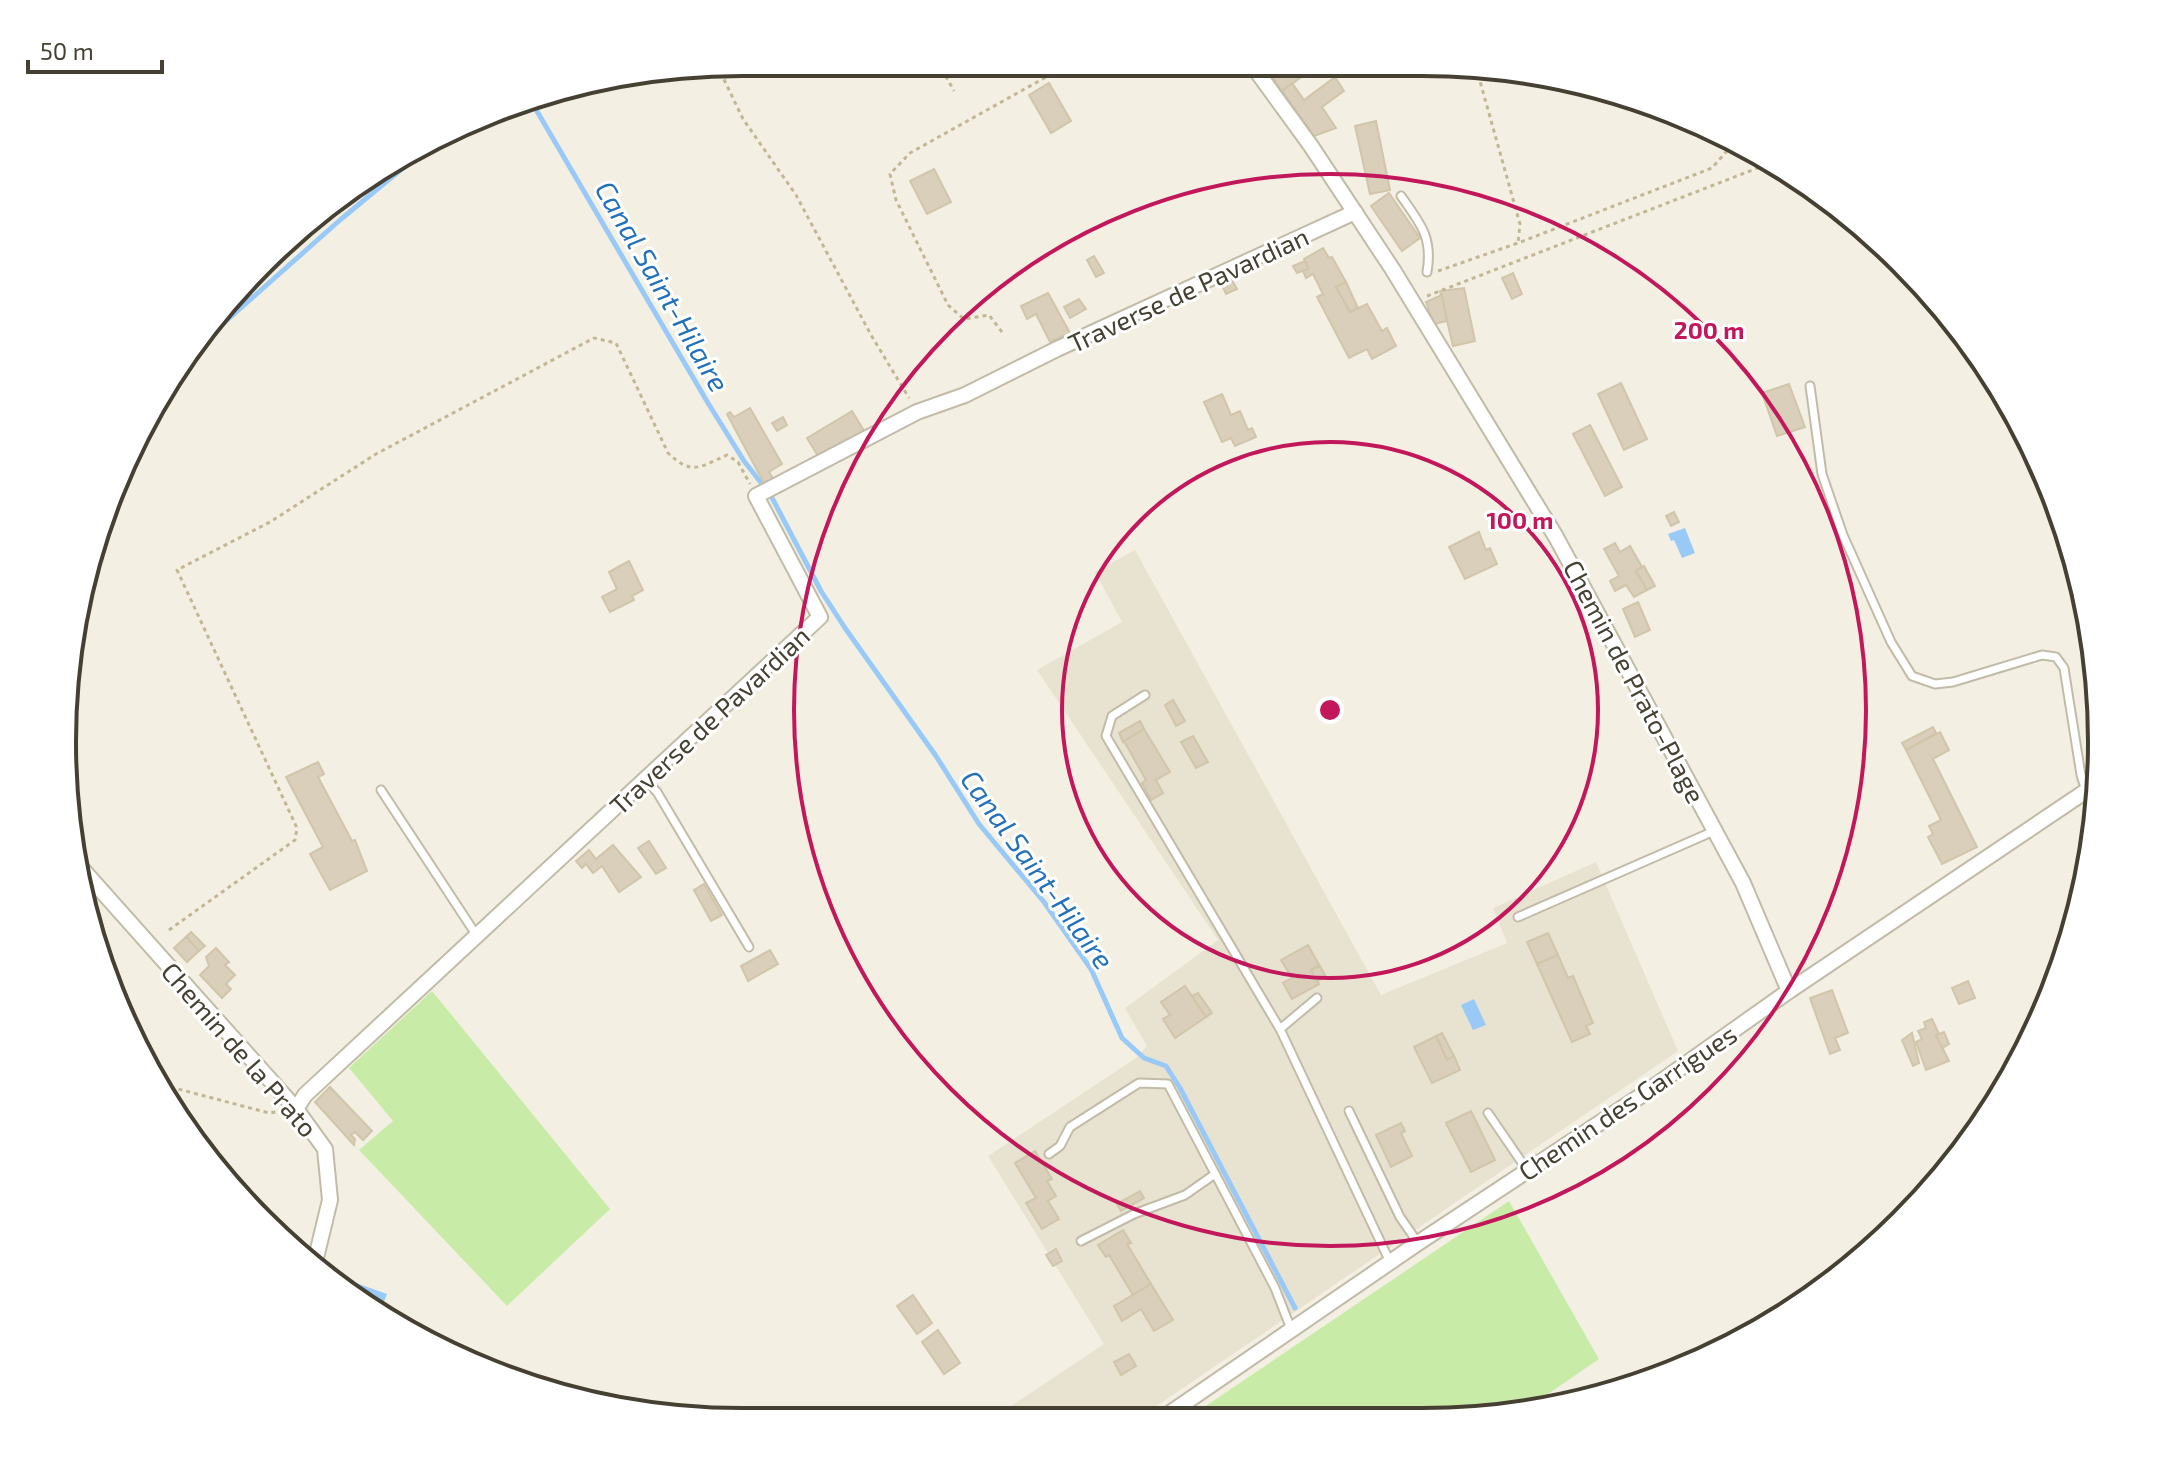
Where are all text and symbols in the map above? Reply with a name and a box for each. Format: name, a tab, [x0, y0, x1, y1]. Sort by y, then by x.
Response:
scale bar	[28, 24, 162, 74]
text: 50 m	[40, 36, 94, 65]
water label: Canal Saint-Hilaire	[589, 174, 737, 398]
street label: Traverse de Pavardian	[1063, 220, 1313, 358]
text: 200 m	[1674, 315, 1744, 344]
text: 100 m	[1487, 505, 1553, 534]
street label: Chemin de Prato-Plage	[1558, 554, 1712, 808]
street label: Traverse de Pavardian	[603, 620, 815, 820]
centre of rings	[1316, 696, 1344, 724]
water label: Canal Saint-Hilaire	[954, 763, 1122, 975]
street label: Chemin de la Prato	[156, 955, 324, 1143]
street label: Chemin des Garrigues	[1512, 1017, 1742, 1187]

